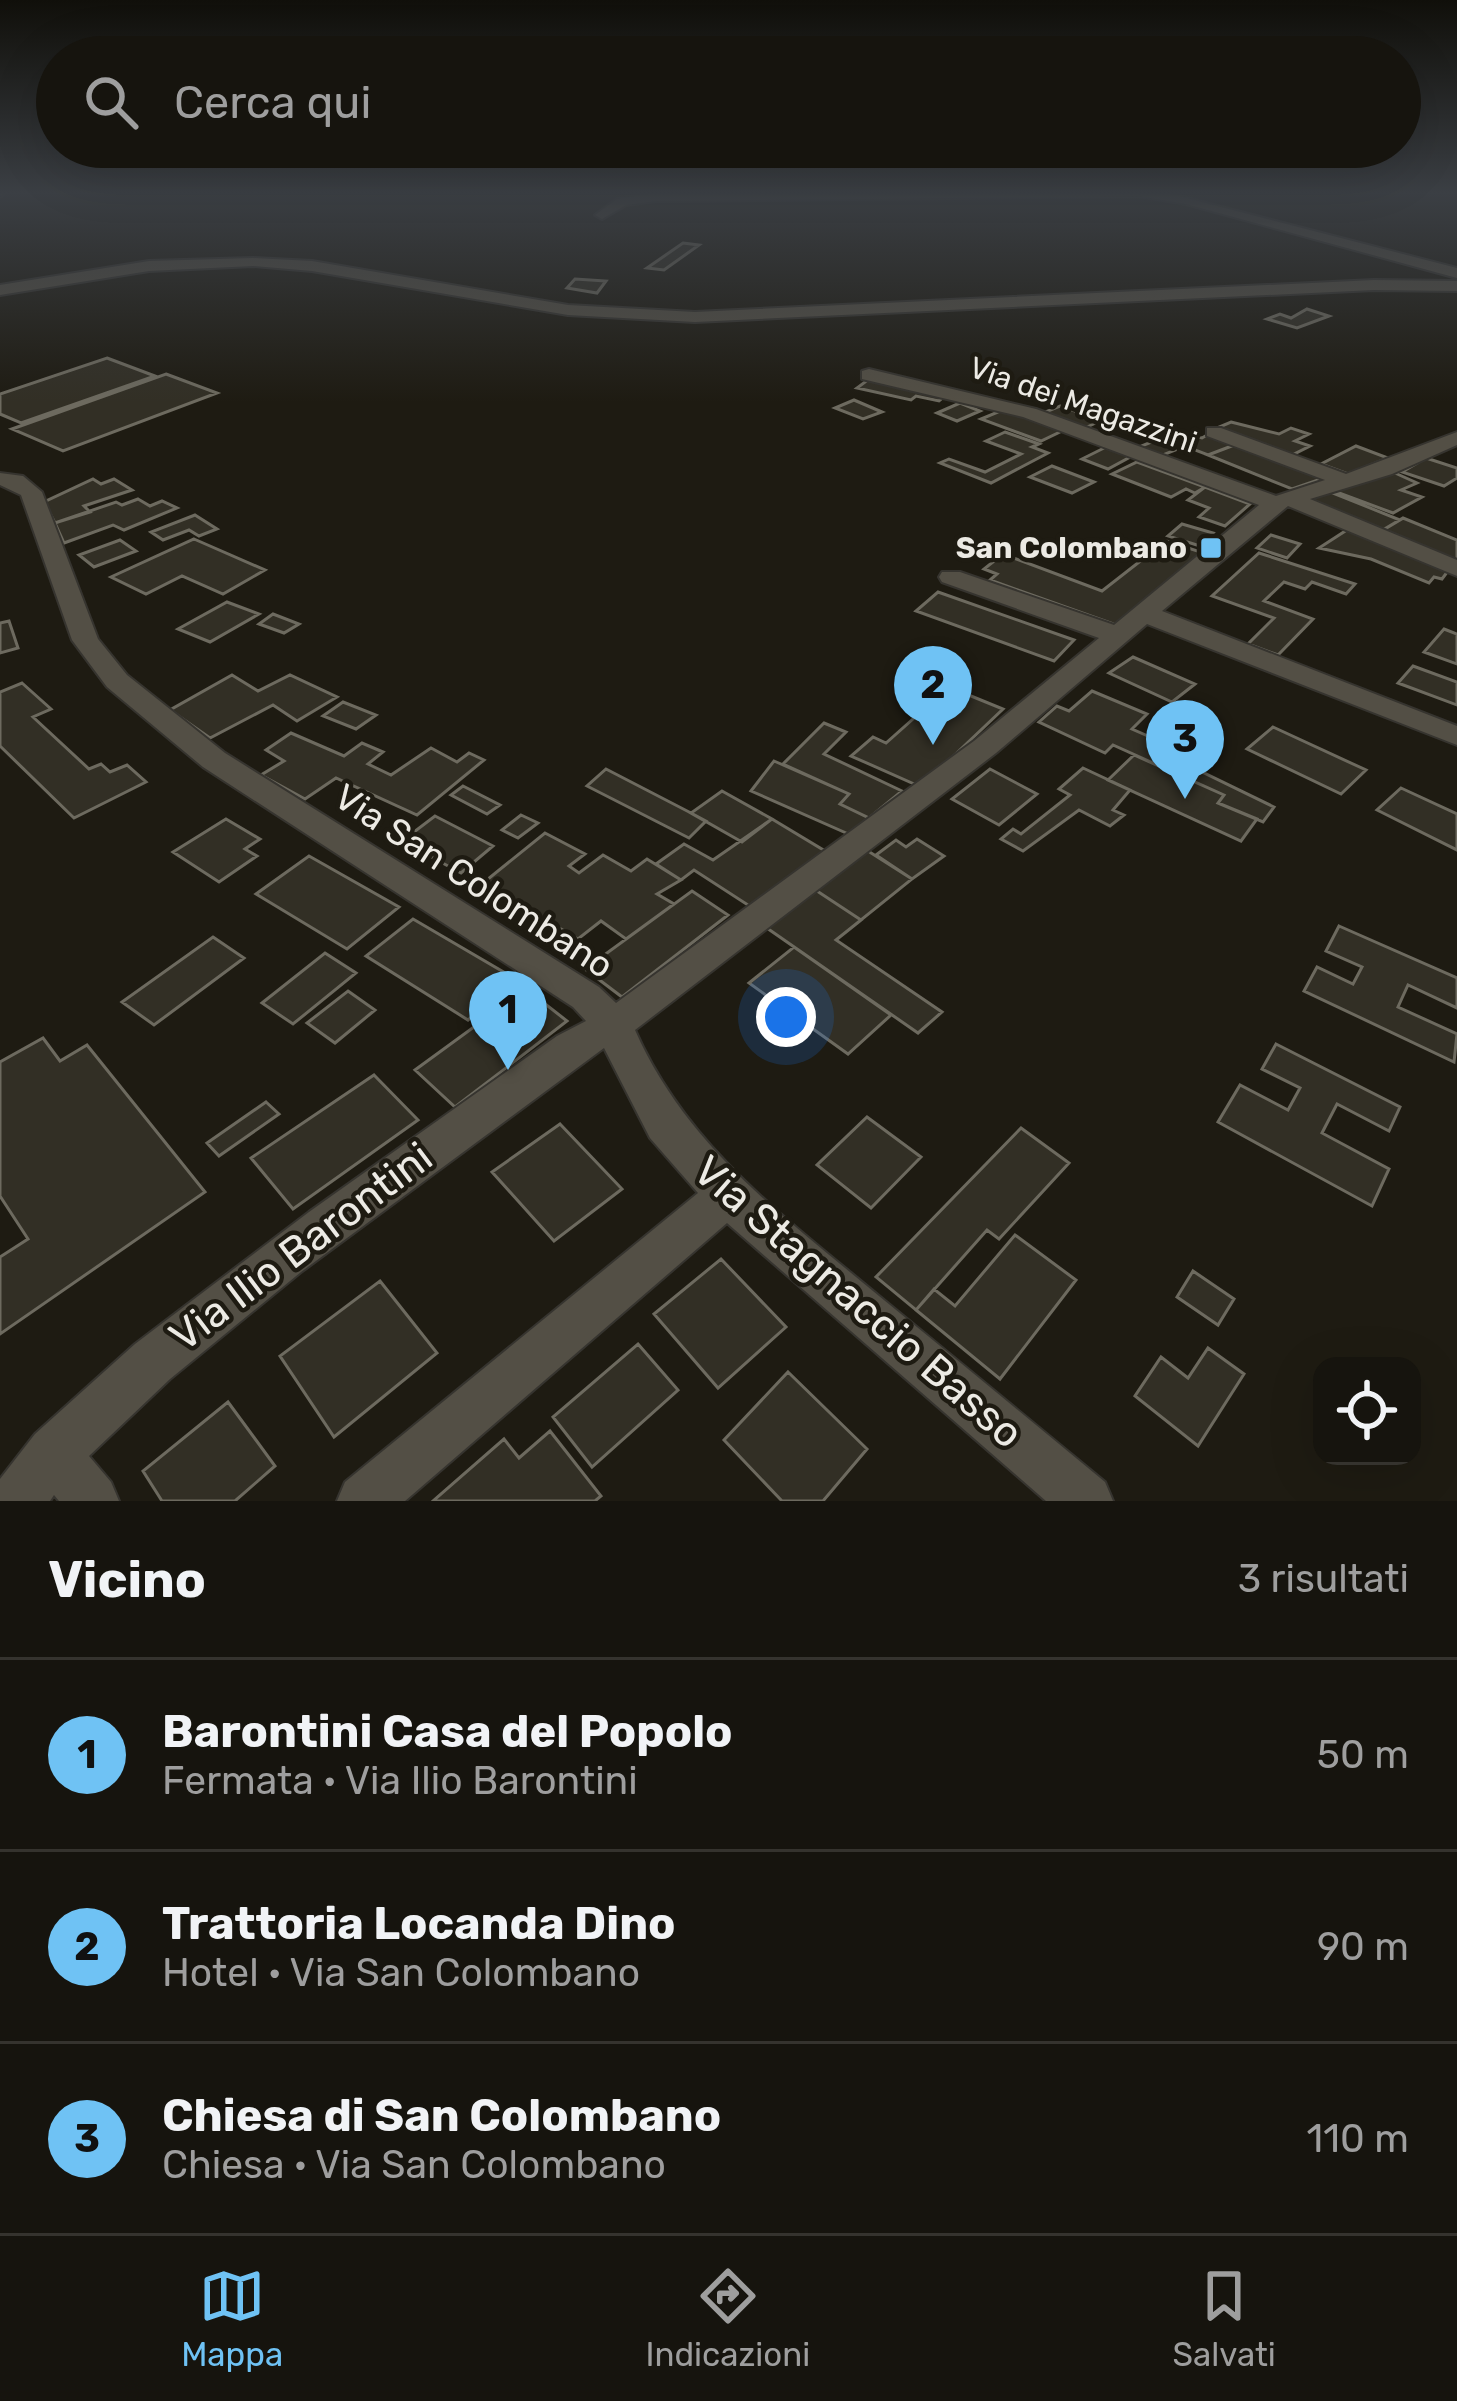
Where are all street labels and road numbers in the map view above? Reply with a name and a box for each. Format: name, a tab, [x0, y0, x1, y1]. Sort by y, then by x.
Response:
street label: Via dei Magazzini	[965, 349, 1201, 461]
street label: Via San Colombano	[327, 775, 621, 987]
street label: Via Ilio Barontini	[160, 1132, 442, 1362]
street label: Via Stagnaccio Basso	[683, 1145, 1033, 1459]

